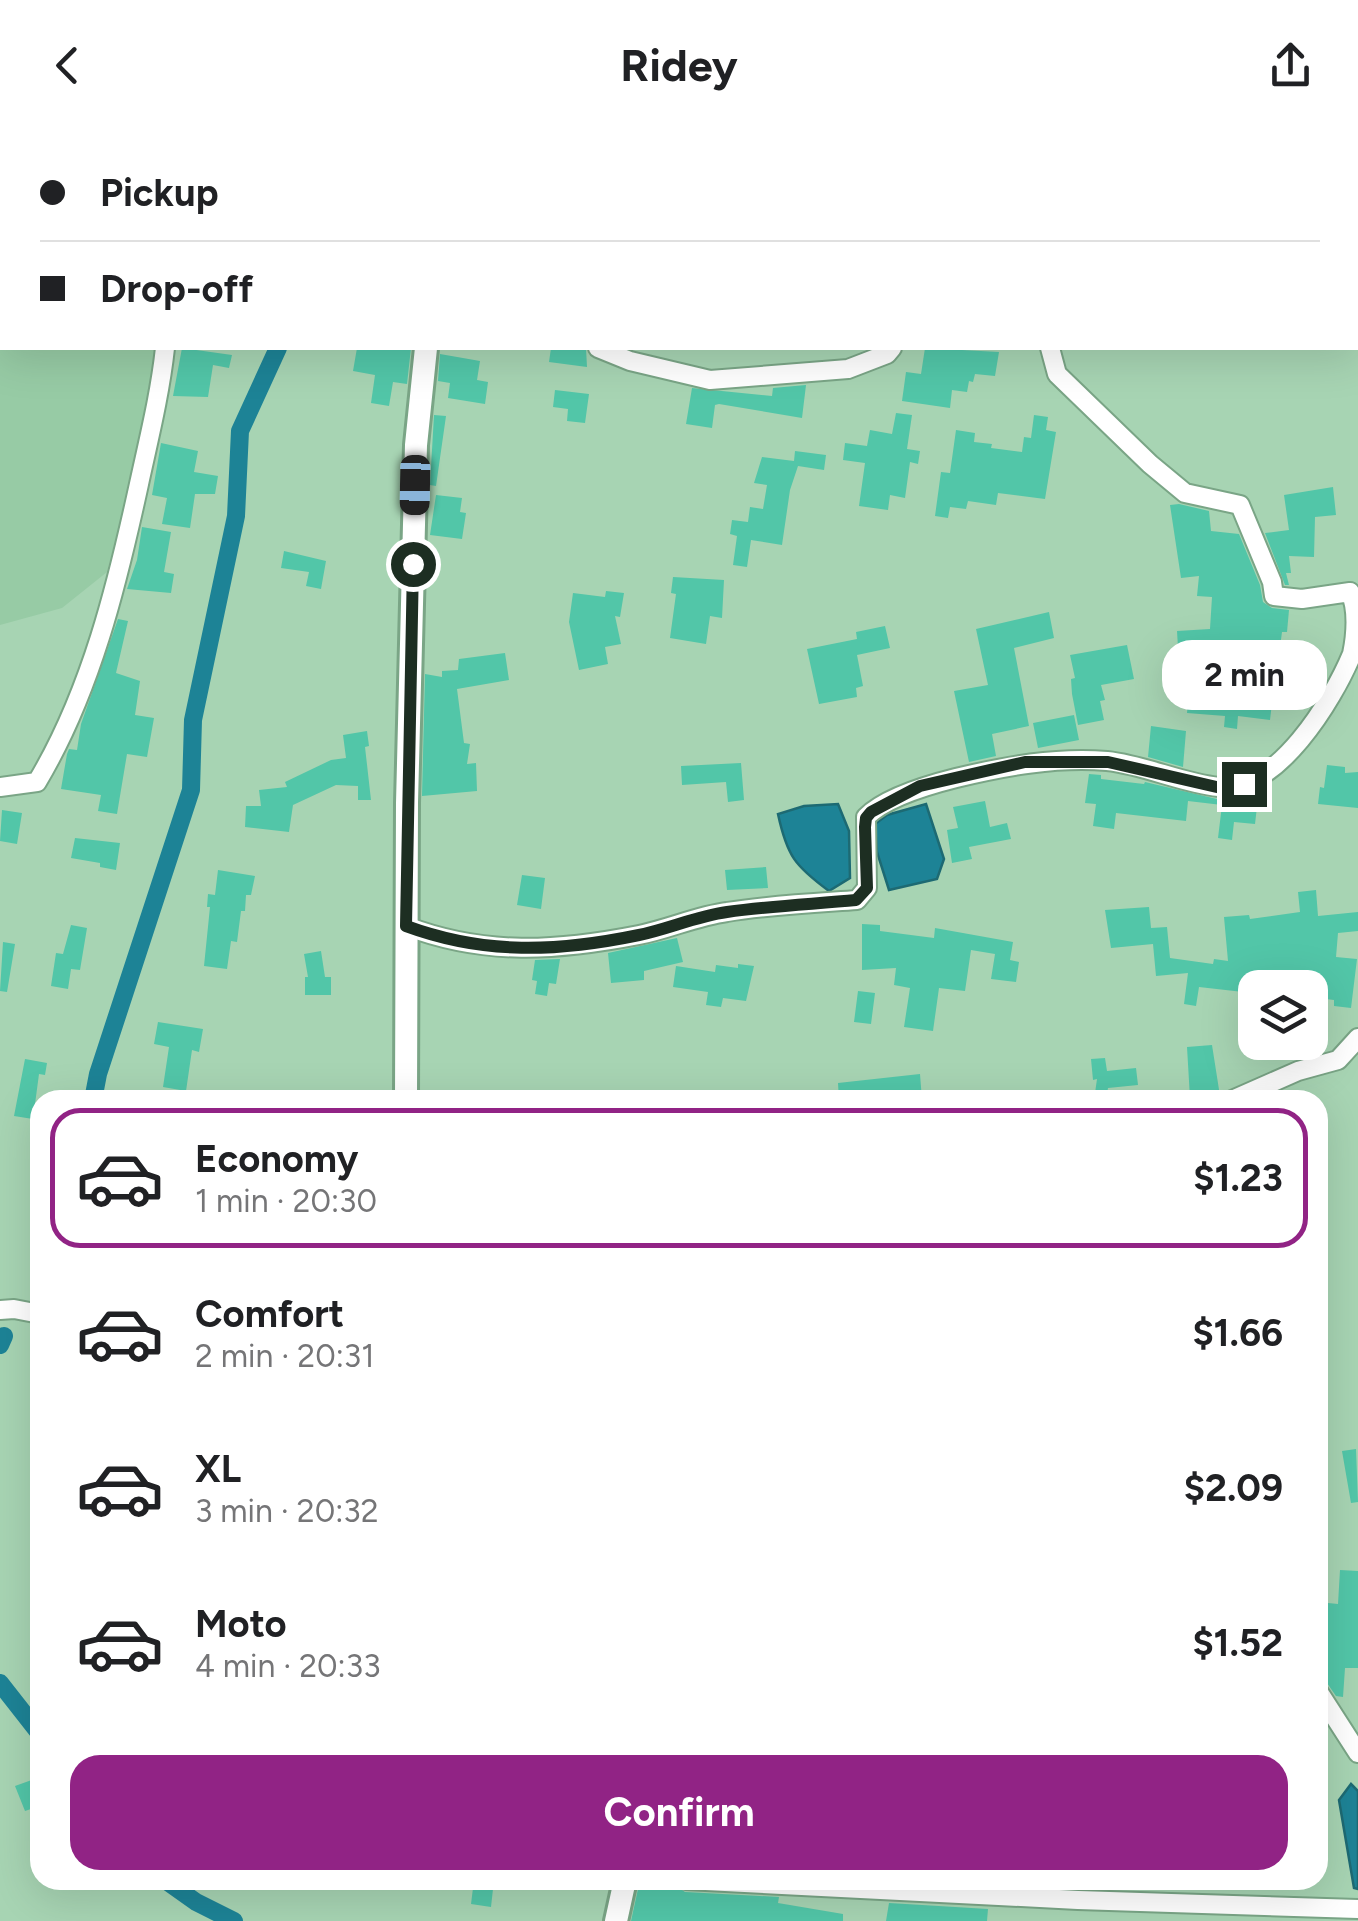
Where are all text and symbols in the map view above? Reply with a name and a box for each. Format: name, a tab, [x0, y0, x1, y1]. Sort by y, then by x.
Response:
icon: back	[40, 38, 95, 93]
text: Ridey	[620, 38, 738, 92]
icon: share	[1263, 38, 1318, 93]
text: Pickup	[100, 170, 218, 216]
text: Drop-off	[100, 266, 253, 312]
car	[399, 455, 431, 515]
route start	[391, 542, 436, 587]
callout: 2 min	[1162, 639, 1326, 709]
text: 2 min	[1204, 656, 1285, 694]
route end	[1222, 762, 1267, 807]
map controls	[1238, 970, 1328, 1060]
button: layers	[1238, 970, 1328, 1060]
icon: car	[75, 1133, 165, 1223]
text: Economy	[195, 1136, 358, 1182]
text: $1.23	[1193, 1155, 1283, 1201]
text: 1 min · 20:30	[195, 1182, 377, 1220]
icon: car	[75, 1288, 165, 1378]
text: Comfort	[195, 1291, 344, 1337]
text: $1.66	[1192, 1310, 1283, 1356]
text: 2 min · 20:31	[195, 1337, 374, 1375]
icon: car	[75, 1443, 165, 1533]
text: XL	[195, 1446, 241, 1492]
text: $2.09	[1184, 1465, 1283, 1511]
text: 3 min · 20:32	[195, 1492, 379, 1530]
icon: car	[75, 1598, 165, 1688]
text: Moto	[195, 1601, 287, 1647]
text: $1.52	[1192, 1620, 1283, 1666]
text: 4 min · 20:33	[195, 1647, 381, 1685]
button: Confirm	[70, 1755, 1288, 1870]

